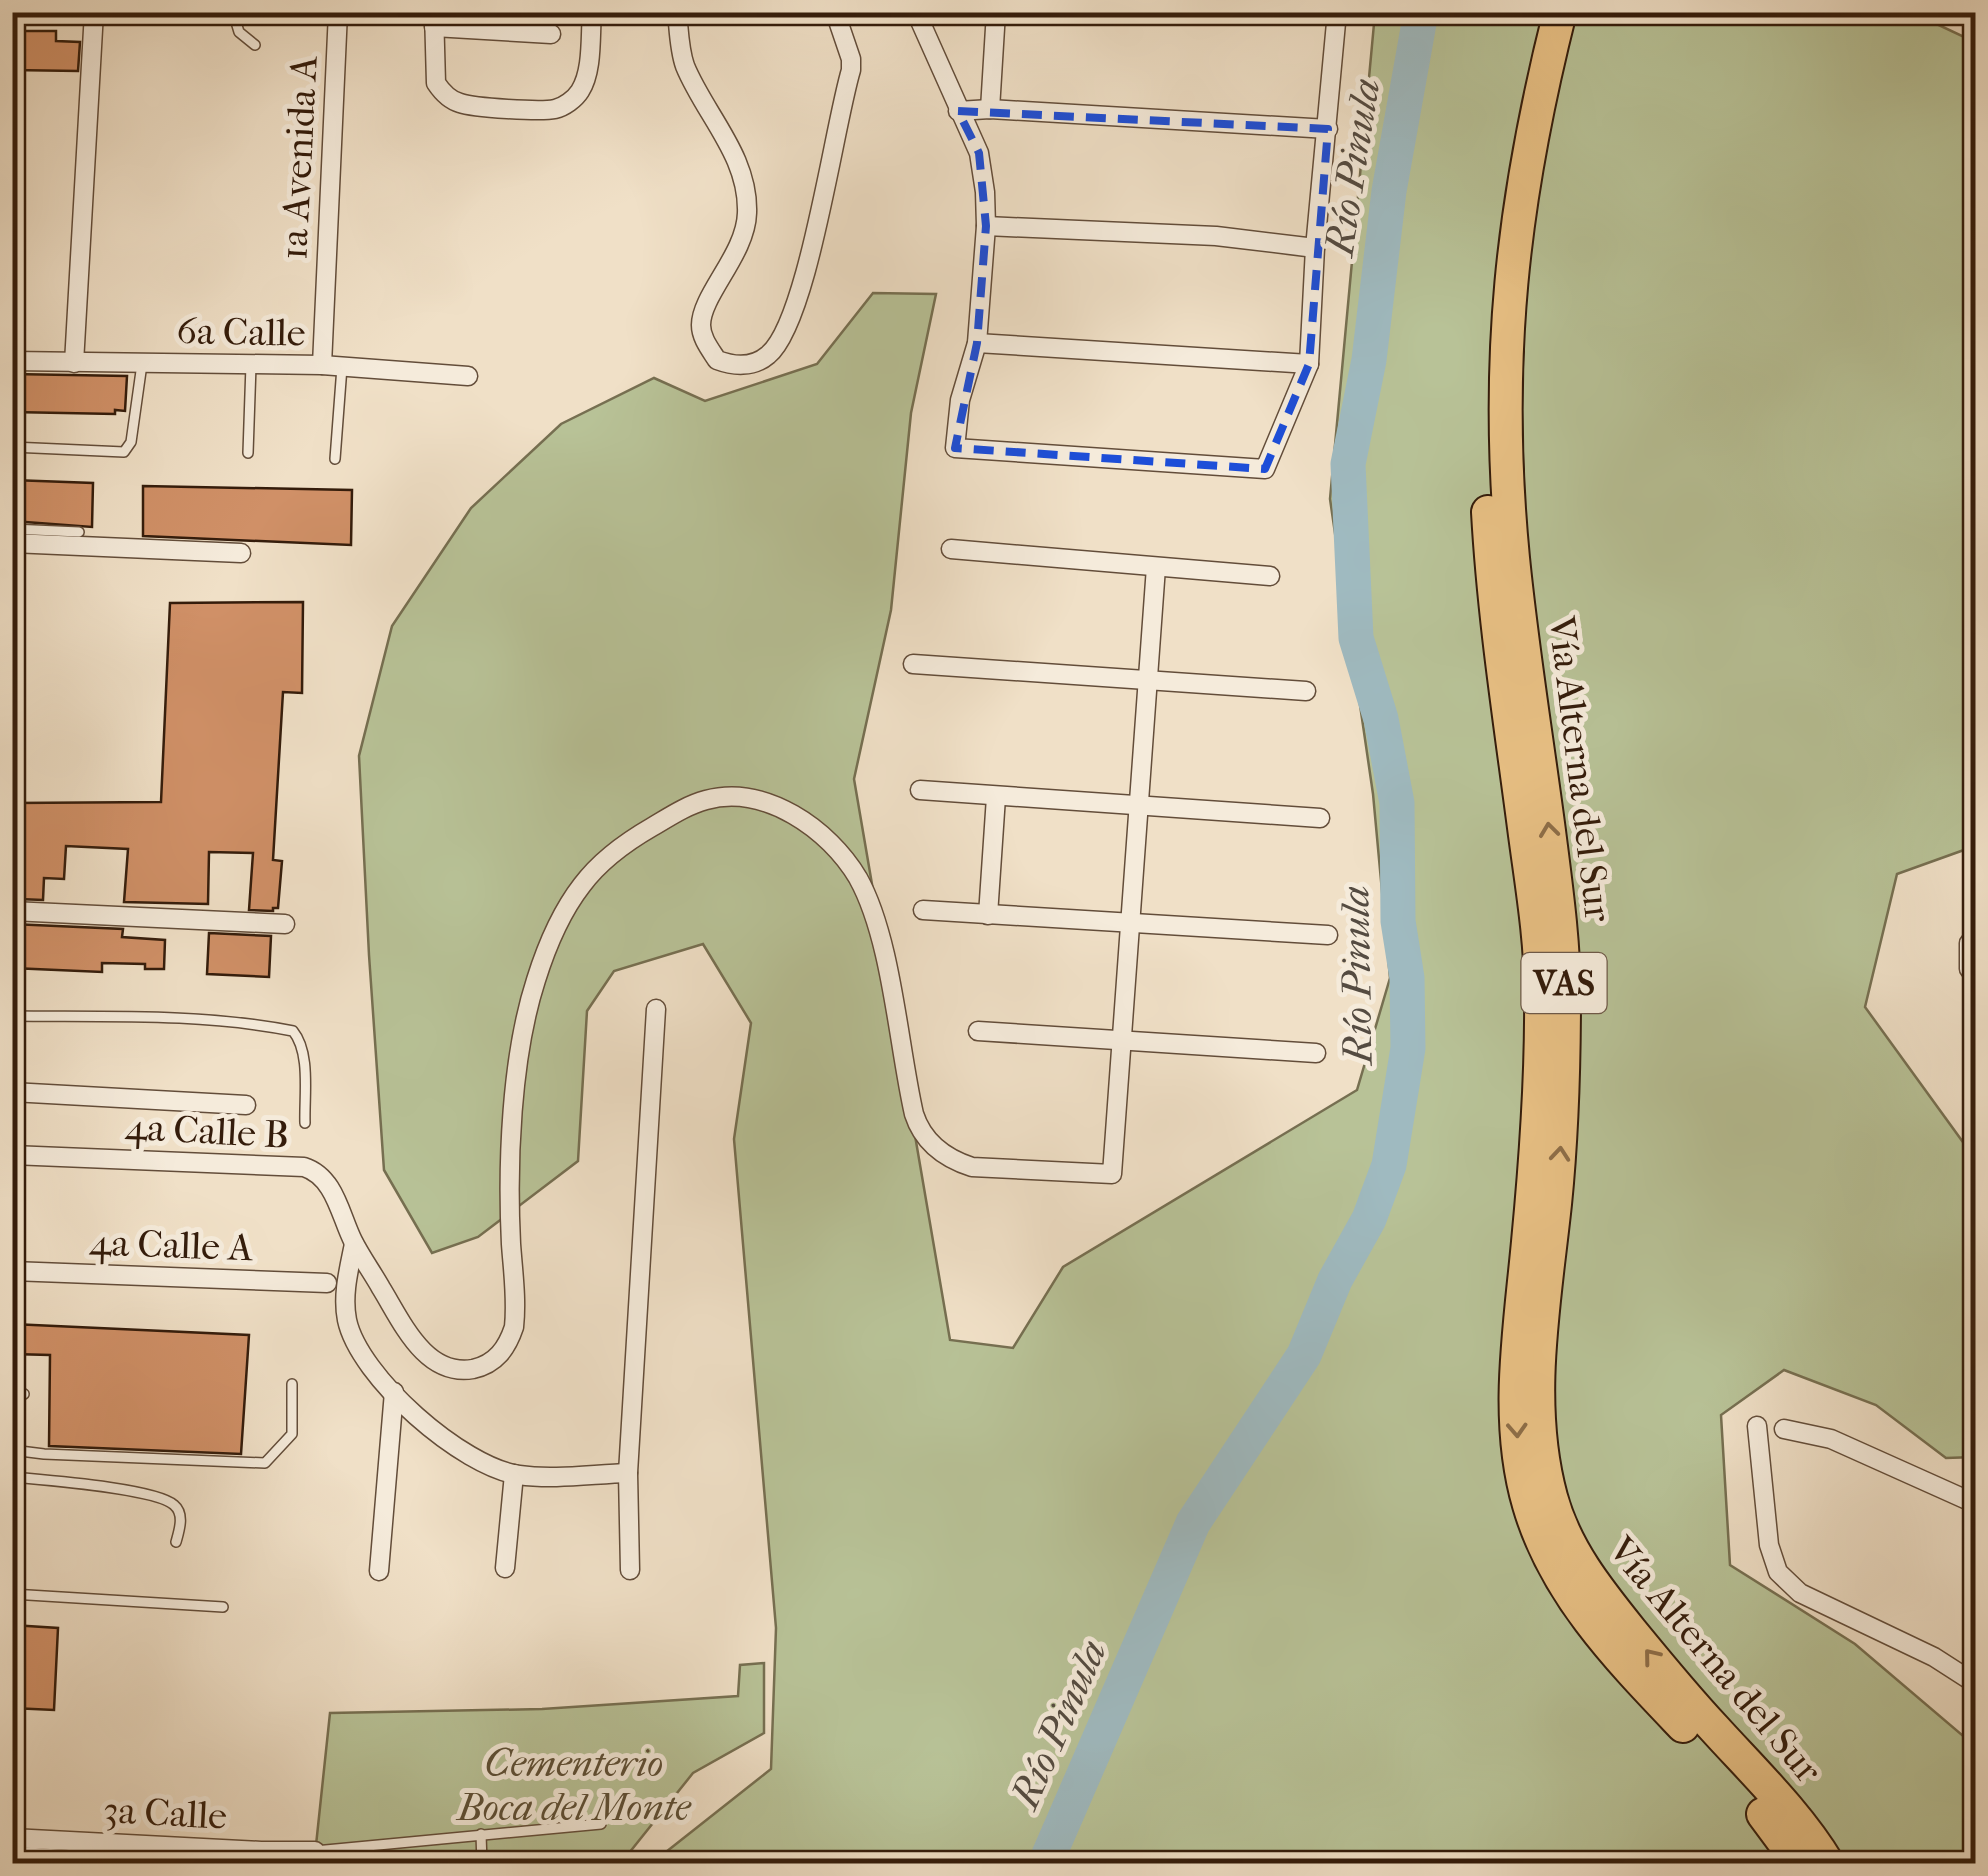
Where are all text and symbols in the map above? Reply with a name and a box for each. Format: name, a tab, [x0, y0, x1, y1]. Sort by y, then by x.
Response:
street label: 1a Avenida A	[271, 54, 327, 261]
water label: Río Pinula	[1316, 75, 1390, 262]
street label: 6a Calle	[176, 308, 306, 356]
street label: Vía Alterna del Sur	[1539, 613, 1621, 925]
one-way arrow	[1539, 821, 1560, 838]
water label: Río Pinula	[1332, 885, 1382, 1068]
road number: VAS	[1522, 953, 1606, 1013]
street label: 4a Calle B	[124, 1104, 290, 1158]
one-way arrow	[1548, 1145, 1570, 1161]
street label: 4a Calle A	[88, 1220, 254, 1270]
one-way arrow	[1506, 1423, 1527, 1439]
street label: Vía Alterna del Sur	[1598, 1527, 1832, 1793]
water label: Río Pinula	[1001, 1633, 1116, 1818]
one-way arrow	[1645, 1650, 1663, 1668]
park label: Cementerio Boca del Monte	[455, 1741, 692, 1830]
street label: 3a Calle	[102, 1787, 228, 1839]

